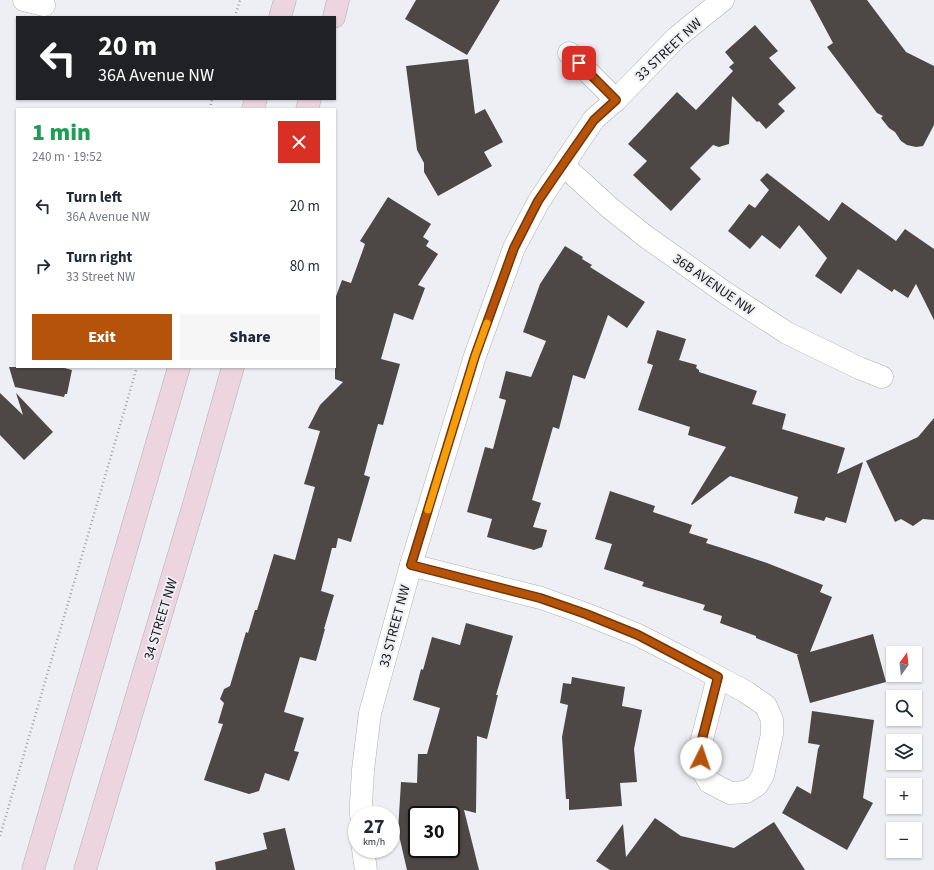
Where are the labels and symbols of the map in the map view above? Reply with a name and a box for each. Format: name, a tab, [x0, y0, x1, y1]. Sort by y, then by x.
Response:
street label: 33 STREET NW	[631, 14, 706, 86]
pin	[562, 46, 596, 80]
street label: 36B AVENUE NW	[669, 249, 758, 320]
street label: 34 STREET NW	[139, 576, 183, 663]
street label: 33 STREET NW	[374, 583, 416, 670]
north arrow	[886, 646, 922, 682]
position arrow	[680, 737, 722, 779]
speed limit sign: 30	[408, 806, 460, 858]

